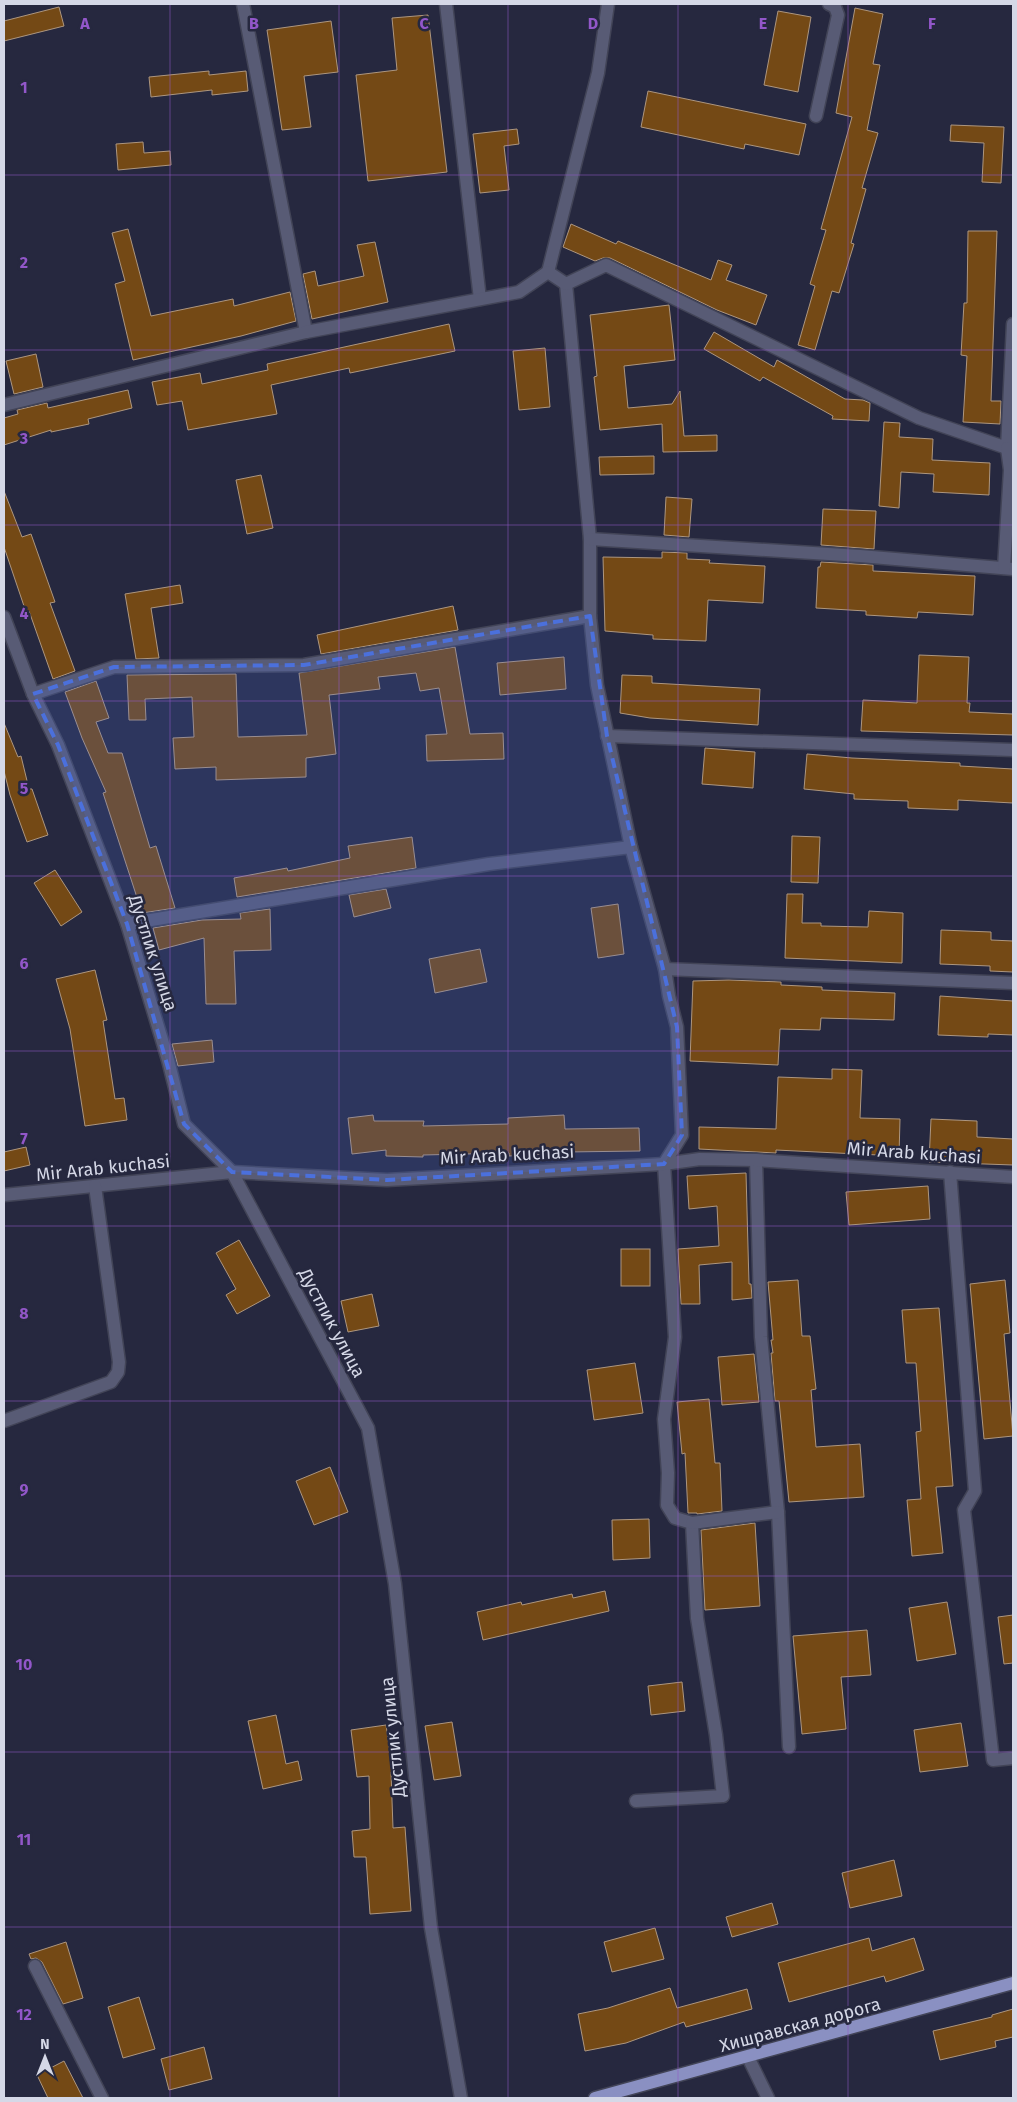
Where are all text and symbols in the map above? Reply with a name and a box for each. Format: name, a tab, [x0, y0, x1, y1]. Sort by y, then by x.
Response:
text: A	[79, 14, 90, 33]
text: B	[249, 14, 259, 33]
text: C	[419, 14, 429, 33]
text: D	[588, 14, 598, 33]
text: E	[759, 14, 767, 33]
text: F	[928, 14, 936, 33]
text: 1	[20, 78, 28, 97]
text: 2	[20, 253, 28, 272]
text: 3	[19, 429, 28, 448]
text: 4	[19, 604, 29, 623]
text: 5	[20, 779, 29, 798]
street label: Дустлик улица	[124, 891, 182, 1014]
text: 6	[19, 954, 29, 973]
text: 7	[20, 1129, 28, 1148]
street label: Mir Arab kuchasi	[846, 1137, 982, 1169]
street label: Mir Arab kuchasi	[439, 1140, 575, 1170]
street label: Mir Arab kuchasi	[35, 1150, 171, 1186]
street label: Дустлик улица	[293, 1264, 370, 1382]
text: 8	[19, 1304, 29, 1323]
text: 9	[20, 1480, 29, 1499]
text: 10	[16, 1655, 32, 1674]
street label: Дустлик улица	[376, 1676, 410, 1799]
text: 11	[17, 1830, 31, 1849]
street label: Хишравская дорога	[717, 1993, 883, 2057]
text: 12	[16, 2005, 32, 2024]
north arrow	[20, 2032, 70, 2082]
text: N	[40, 2036, 50, 2053]

